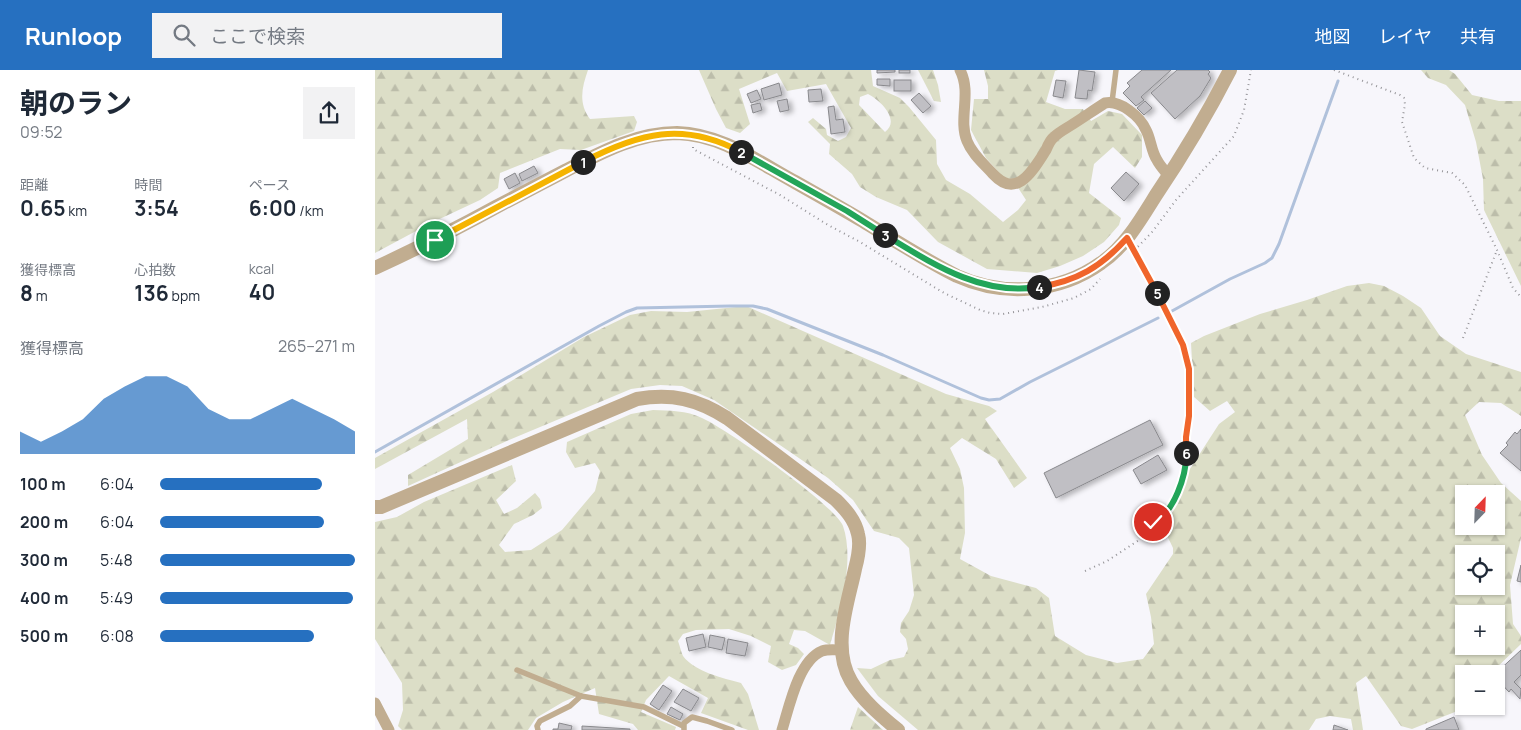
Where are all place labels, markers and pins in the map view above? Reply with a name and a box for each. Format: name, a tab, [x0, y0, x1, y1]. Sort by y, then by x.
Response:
pin: 2	[729, 140, 753, 164]
pin: 1	[571, 150, 595, 174]
pin	[414, 219, 456, 261]
pin: 3	[873, 222, 897, 248]
pin: 4	[1027, 274, 1051, 300]
pin: 5	[1145, 280, 1169, 306]
pin: 6	[1173, 440, 1199, 466]
pin	[1132, 501, 1174, 543]

